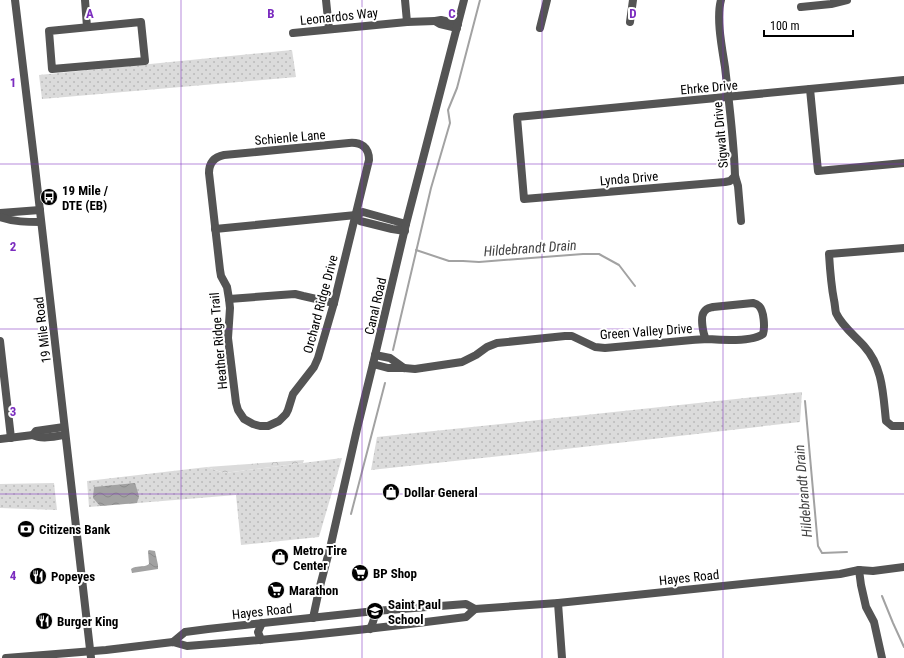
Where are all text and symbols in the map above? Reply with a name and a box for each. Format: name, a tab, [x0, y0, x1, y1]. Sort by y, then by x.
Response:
street label: Leonardos Way	[299, 5, 379, 28]
text: A	[86, 6, 94, 21]
text: B	[267, 6, 275, 21]
text: C	[448, 6, 456, 21]
text: D	[629, 6, 637, 21]
scale bar	[764, 12, 853, 38]
text: 100 m	[770, 19, 800, 33]
text: 1	[10, 75, 16, 90]
street label: Ehrke Drive	[680, 78, 738, 97]
street label: Sigwalt Drive	[710, 101, 731, 169]
street label: Schienle Lane	[254, 127, 326, 148]
street label: Lynda Drive	[599, 168, 659, 189]
place label: 19 Mile / DTE (EB)	[62, 183, 109, 213]
bus stop icon: 19 Mile / DTE (EB)	[39, 187, 59, 207]
water label: Hildebrandt Drain	[483, 237, 577, 259]
text: 2	[10, 239, 17, 254]
street label: Orchard Ridge Drive	[300, 253, 341, 355]
street label: Canal Road	[362, 276, 389, 336]
street label: Heather Ridge Trail	[207, 292, 230, 390]
street label: 19 Mile Road	[31, 296, 54, 364]
street label: Green Valley Drive	[599, 321, 693, 342]
text: 3	[10, 404, 16, 419]
water label: Hildebrandt Drain	[791, 444, 815, 538]
shop icon: Dollar General	[381, 482, 401, 502]
place label: Dollar General	[404, 485, 478, 500]
bank icon: Citizens Bank	[16, 519, 36, 539]
place label: Citizens Bank	[39, 522, 111, 537]
place label: Metro Tire Center	[293, 543, 347, 573]
shop icon: Metro Tire Center	[270, 547, 290, 567]
supermarket icon: BP Shop	[350, 563, 370, 583]
restaurant icon: Popeyes	[28, 566, 48, 586]
place label: BP Shop	[373, 566, 417, 581]
street label: Hayes Road	[658, 567, 720, 588]
text: 4	[10, 568, 17, 583]
place label: Popeyes	[51, 569, 95, 584]
supermarket icon: Marathon	[266, 580, 286, 600]
place label: Marathon	[289, 583, 338, 598]
place label: Saint Paul School	[388, 597, 441, 627]
street label: Hayes Road	[231, 601, 293, 622]
school or university icon: Saint Paul School	[365, 601, 385, 621]
restaurant icon: Burger King	[34, 611, 54, 631]
place label: Burger King	[57, 614, 118, 629]

